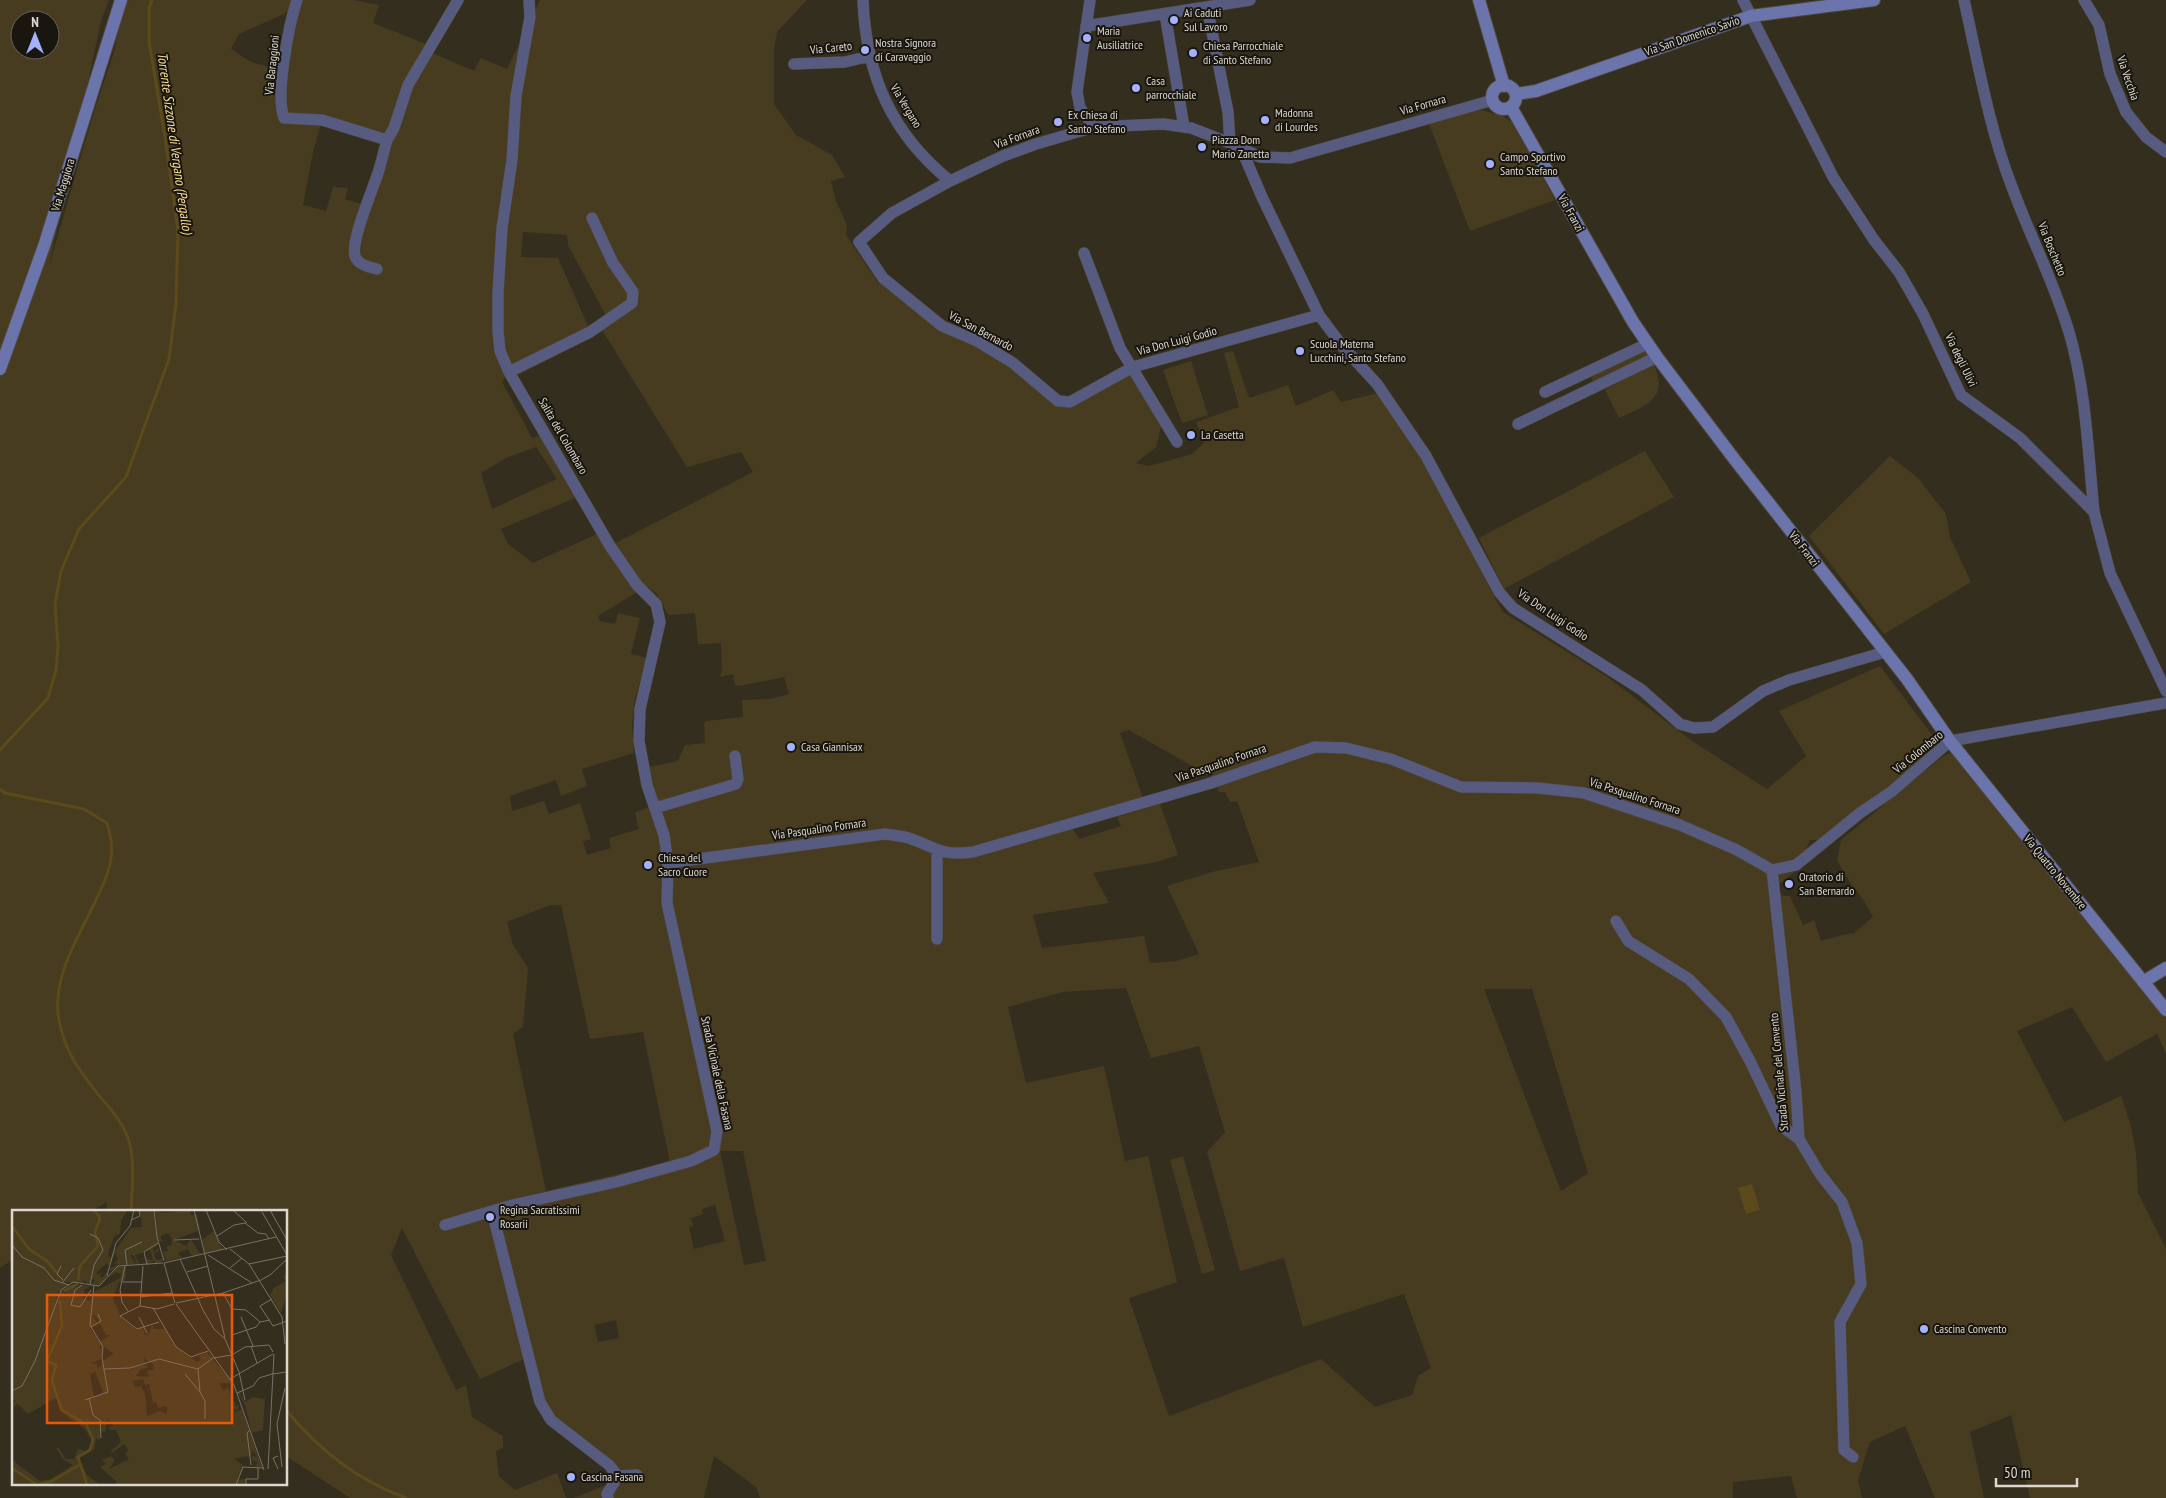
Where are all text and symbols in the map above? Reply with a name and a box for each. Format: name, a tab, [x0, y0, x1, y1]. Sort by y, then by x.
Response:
place label: Ai Caduti Sul Lavoro	[1184, 5, 1228, 34]
north arrow	[10, 10, 60, 60]
street label: Via San Domenico Savio	[1641, 12, 1741, 59]
text: N	[31, 13, 39, 31]
marker: Ai Caduti Sul Lavoro	[1168, 14, 1180, 26]
place label: Maria Ausiliatrice	[1097, 23, 1143, 52]
marker: Maria Ausiliatrice	[1081, 32, 1093, 44]
street label: Via Baraggioni	[261, 34, 282, 97]
place label: Nostra Signora di Caravaggio	[875, 35, 936, 64]
street label: Via Careto	[808, 38, 853, 57]
place label: Chiesa Parrocchiale di Santo Stefano	[1203, 38, 1283, 67]
marker: Nostra Signora di Caravaggio	[859, 44, 871, 56]
marker: Chiesa Parrocchiale di Santo Stefano	[1187, 47, 1199, 59]
water label: Torrente Sizzone di Vergano (Pergallo)	[153, 51, 197, 237]
street label: Via Vecchia	[2114, 53, 2143, 102]
place label: Casa parrocchiale	[1146, 73, 1197, 102]
street label: Via Vergano	[887, 80, 925, 131]
marker: Casa parrocchiale	[1130, 82, 1142, 94]
street label: Via Fornara	[1397, 91, 1448, 118]
place label: Madonna di Lourdes	[1275, 105, 1318, 134]
place label: Ex Chiesa di Santo Stefano	[1068, 107, 1126, 136]
marker: Madonna di Lourdes	[1259, 114, 1271, 126]
marker: Ex Chiesa di Santo Stefano	[1052, 116, 1064, 128]
street label: Via Fornara	[991, 121, 1042, 152]
place label: Piazza Dom Mario Zanetta	[1212, 132, 1270, 161]
marker: Piazza Dom Mario Zanetta	[1196, 141, 1208, 153]
place label: Campo Sportivo Santo Stefano	[1500, 149, 1566, 178]
street label: Via Maggiora	[47, 157, 78, 214]
marker: Campo Sportivo Santo Stefano	[1484, 158, 1496, 170]
street label: Via Franzi	[1555, 190, 1588, 234]
street label: Via Boschetto	[2035, 219, 2070, 278]
street label: Via San Bernardo	[946, 307, 1016, 354]
street label: Via Don Luigi Godio	[1134, 323, 1218, 359]
street label: Via degli Ulivi	[1942, 330, 1981, 389]
place label: Scuola Materna Lucchini, Santo Stefano	[1310, 336, 1406, 365]
marker: Scuola Materna Lucchini, Santo Stefano	[1294, 345, 1306, 357]
street label: Salita del Colombaro	[535, 395, 591, 477]
place label: La Casetta	[1201, 427, 1244, 442]
marker: La Casetta	[1185, 429, 1197, 441]
street label: Via Franzi	[1785, 527, 1823, 569]
street label: Via Don Luigi Godio	[1514, 585, 1591, 644]
street label: Via Colombaro	[1889, 727, 1946, 777]
place label: Casa Giannisax	[801, 739, 863, 754]
street label: Via Pasqualino Fornara	[1173, 740, 1268, 785]
marker: Casa Giannisax	[785, 741, 797, 753]
street label: Via Pasqualino Fornara	[1587, 773, 1683, 817]
street label: Via Pasqualino Fornara	[770, 814, 867, 843]
street label: Via Quattro Novembre	[2020, 830, 2090, 912]
place label: Chiesa del Sacro Cuore	[658, 850, 707, 879]
marker: Chiesa del Sacro Cuore	[642, 859, 654, 871]
place label: Oratorio di San Bernardo	[1799, 869, 1854, 898]
marker: Oratorio di San Bernardo	[1783, 878, 1795, 890]
street label: Strada Vicinale del Convento	[1766, 1012, 1791, 1132]
street label: Strada Vicinale della Fasana	[698, 1015, 737, 1131]
place label: Regina Sacratissimi Rosarii	[500, 1202, 580, 1231]
inset map	[12, 1210, 288, 1486]
marker: Regina Sacratissimi Rosarii	[484, 1211, 496, 1223]
place label: Cascina Convento	[1934, 1321, 2007, 1336]
marker: Cascina Convento	[1918, 1323, 1930, 1335]
scale bar	[1996, 1456, 2077, 1488]
text: 50 m	[2004, 1463, 2030, 1482]
place label: Cascina Fasana	[581, 1469, 644, 1484]
marker: Cascina Fasana	[565, 1471, 577, 1483]

